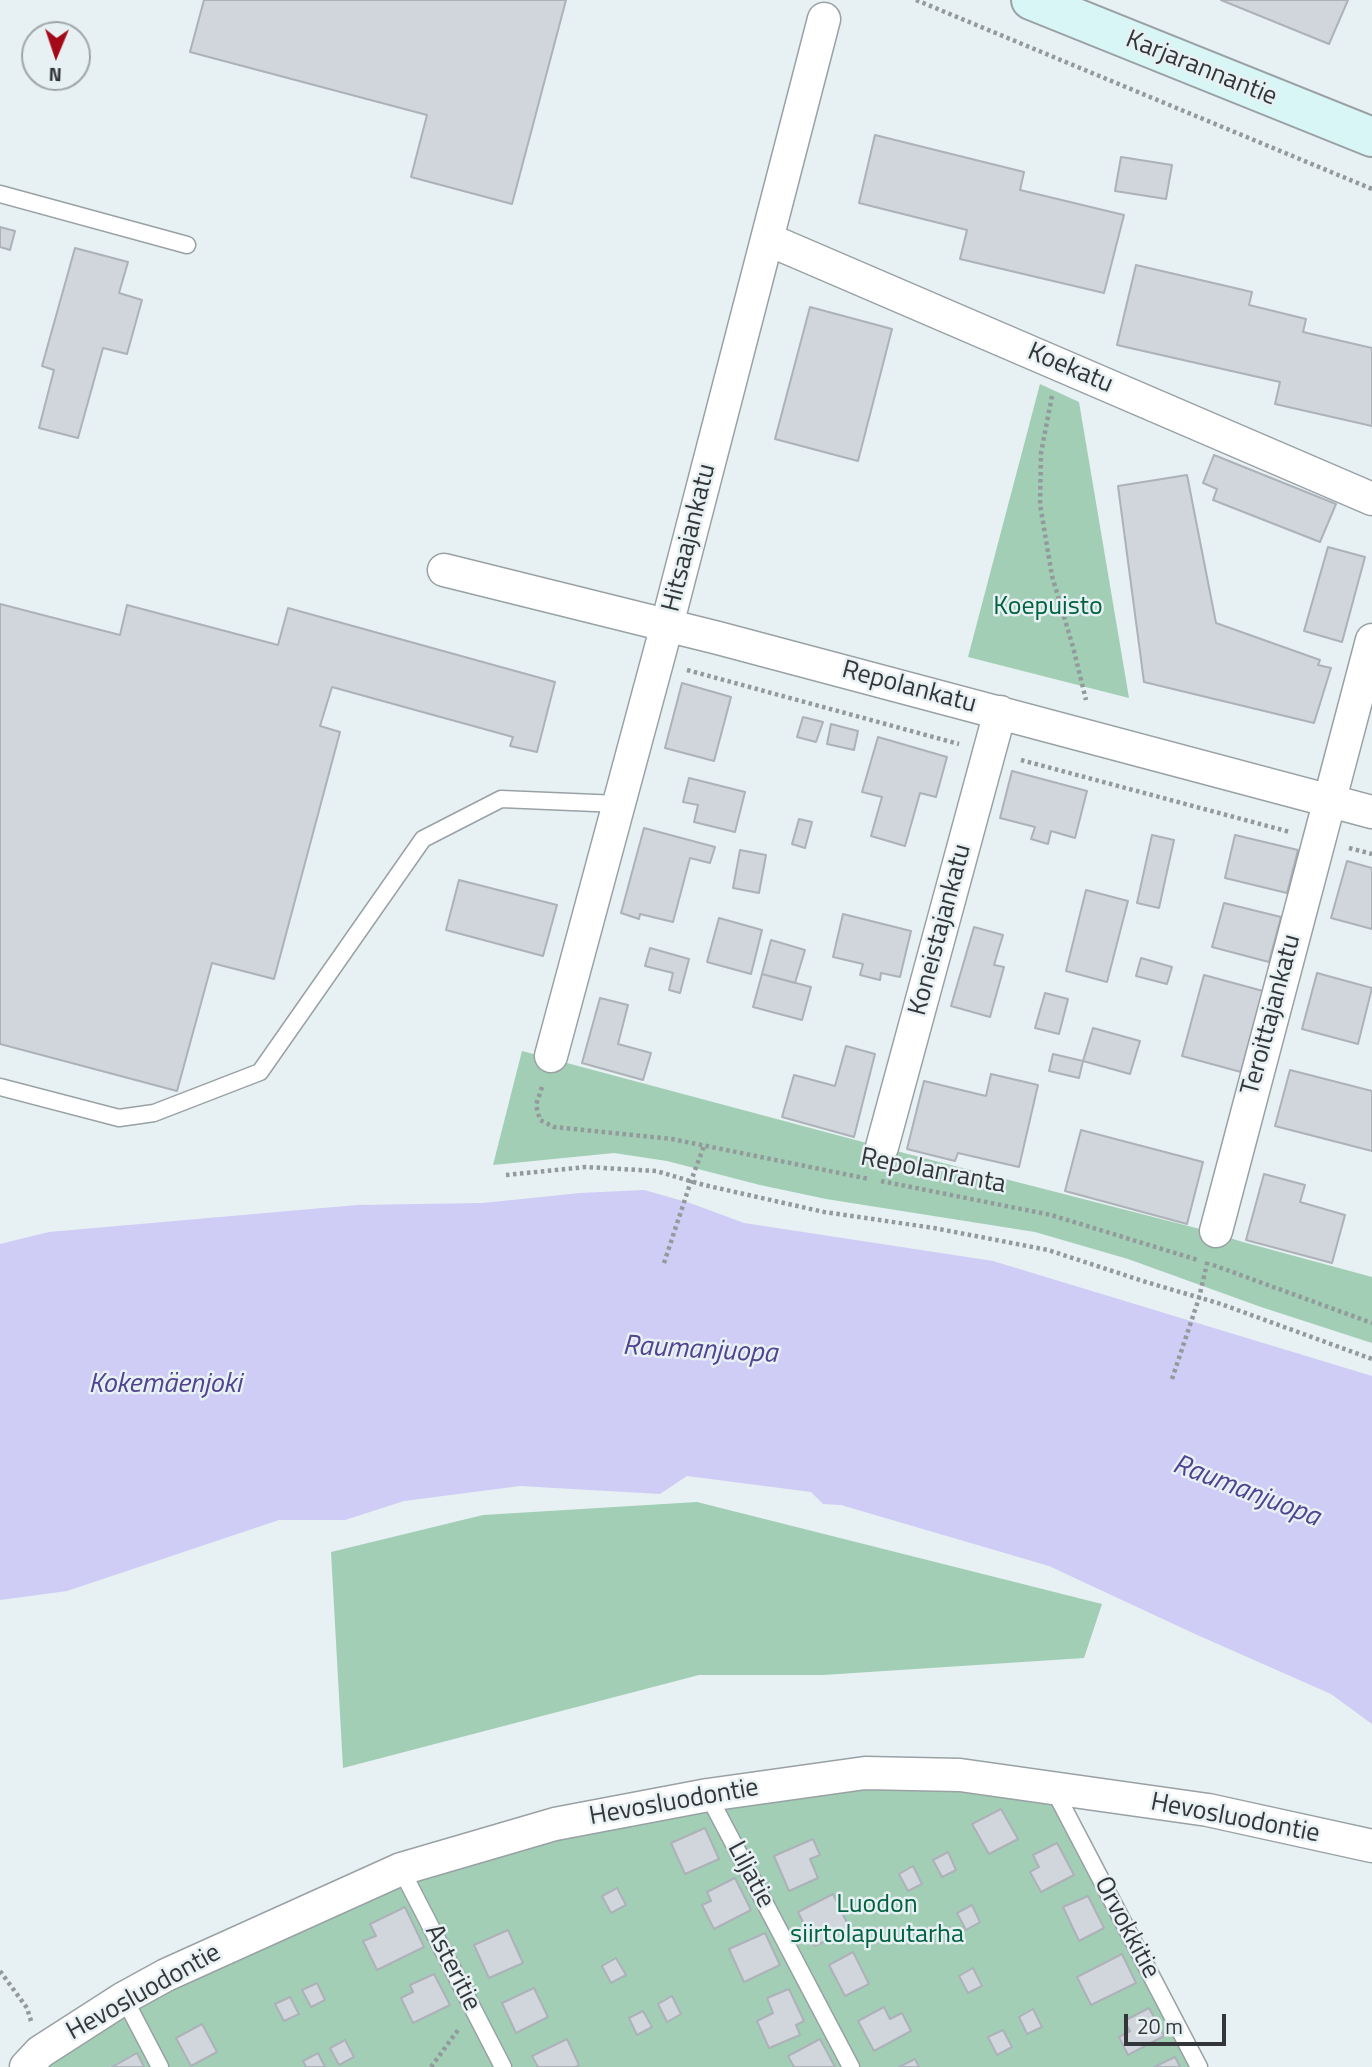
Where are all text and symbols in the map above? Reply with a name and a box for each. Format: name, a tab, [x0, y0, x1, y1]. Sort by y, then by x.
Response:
north arrow	[21, 21, 91, 91]
street label: Karjarannantie	[1121, 25, 1281, 113]
text: N	[48, 61, 62, 90]
street label: Koekatu	[1023, 337, 1117, 401]
street label: Hitsaajankatu	[657, 461, 723, 615]
park label: Koepuisto	[993, 592, 1103, 624]
street label: Repolankatu	[838, 655, 980, 721]
street label: Koneistajankatu	[903, 841, 979, 1019]
street label: Teroittajankatu	[1236, 931, 1308, 1099]
street label: Repolanranta	[858, 1143, 1008, 1201]
water label: Raumanjuopa	[622, 1330, 778, 1372]
water label: Kokemäenjoki	[88, 1368, 242, 1402]
water label: Raumanjuopa	[1168, 1449, 1324, 1535]
street label: Hevosluodontie	[587, 1773, 761, 1833]
street label: Hevosluodontie	[1148, 1787, 1322, 1851]
street label: Liljatie	[720, 1836, 780, 1914]
street label: Orvokkitie	[1086, 1872, 1166, 1984]
park label: Luodon siirtolapuutarha	[790, 1890, 964, 1952]
street label: Asteritie	[417, 1920, 487, 2016]
street label: Hevosluodontie	[62, 1938, 226, 2048]
scale bar	[1127, 2000, 1228, 2044]
text: 20 m	[1137, 2010, 1183, 2042]

